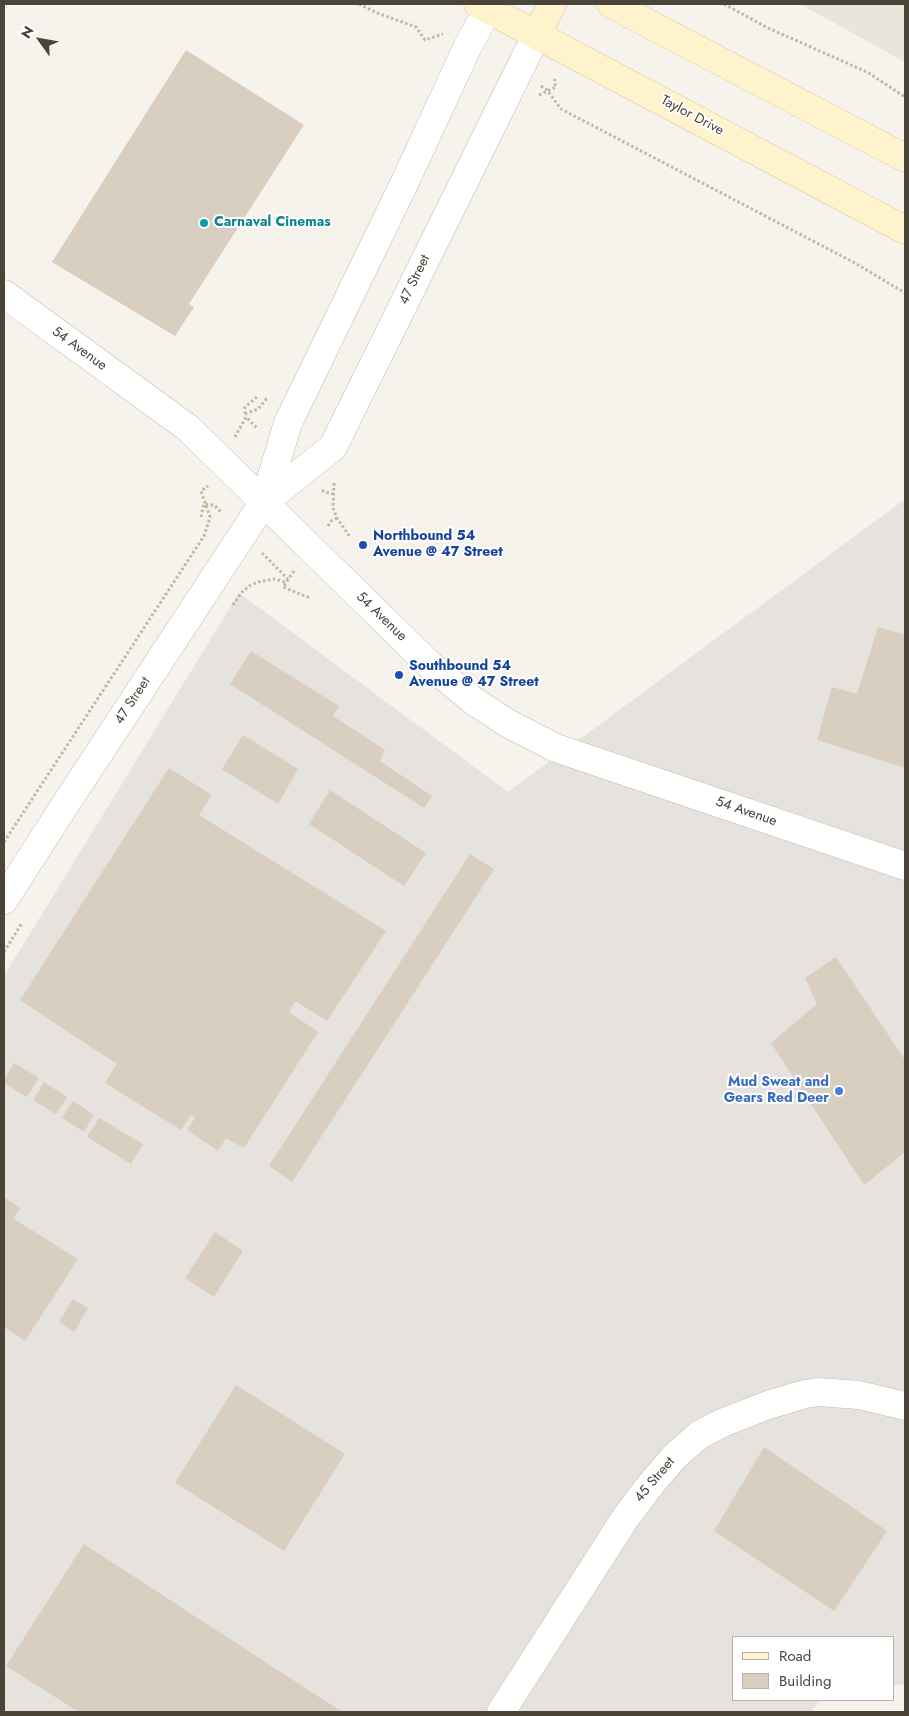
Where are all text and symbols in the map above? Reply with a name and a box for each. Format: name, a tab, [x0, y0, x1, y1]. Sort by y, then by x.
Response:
north arrow	[15, 15, 65, 65]
text: N	[16, 22, 39, 42]
street label: Taylor Drive	[658, 92, 726, 140]
place label: Carnaval Cinemas	[214, 215, 331, 231]
marker: Carnaval Cinemas	[198, 217, 210, 229]
street label: 47 Street	[396, 252, 434, 308]
street label: 54 Avenue	[48, 323, 110, 375]
place label: Northbound 54 Avenue @ 47 Street	[373, 529, 503, 562]
marker: Northbound 54 Avenue @ 47 Street	[357, 539, 369, 551]
street label: 54 Avenue	[352, 589, 410, 645]
place label: Southbound 54 Avenue @ 47 Street	[409, 659, 539, 692]
marker: Southbound 54 Avenue @ 47 Street	[393, 669, 405, 681]
street label: 47 Street	[111, 674, 155, 728]
street label: 54 Avenue	[713, 794, 779, 830]
place label: Mud Sweat and Gears Red Deer	[724, 1075, 829, 1108]
marker: Mud Sweat and Gears Red Deer	[833, 1085, 845, 1097]
street label: 45 Street	[631, 1454, 679, 1506]
legend	[732, 1636, 894, 1701]
text: Road	[779, 1645, 811, 1667]
text: Building	[779, 1670, 831, 1692]

